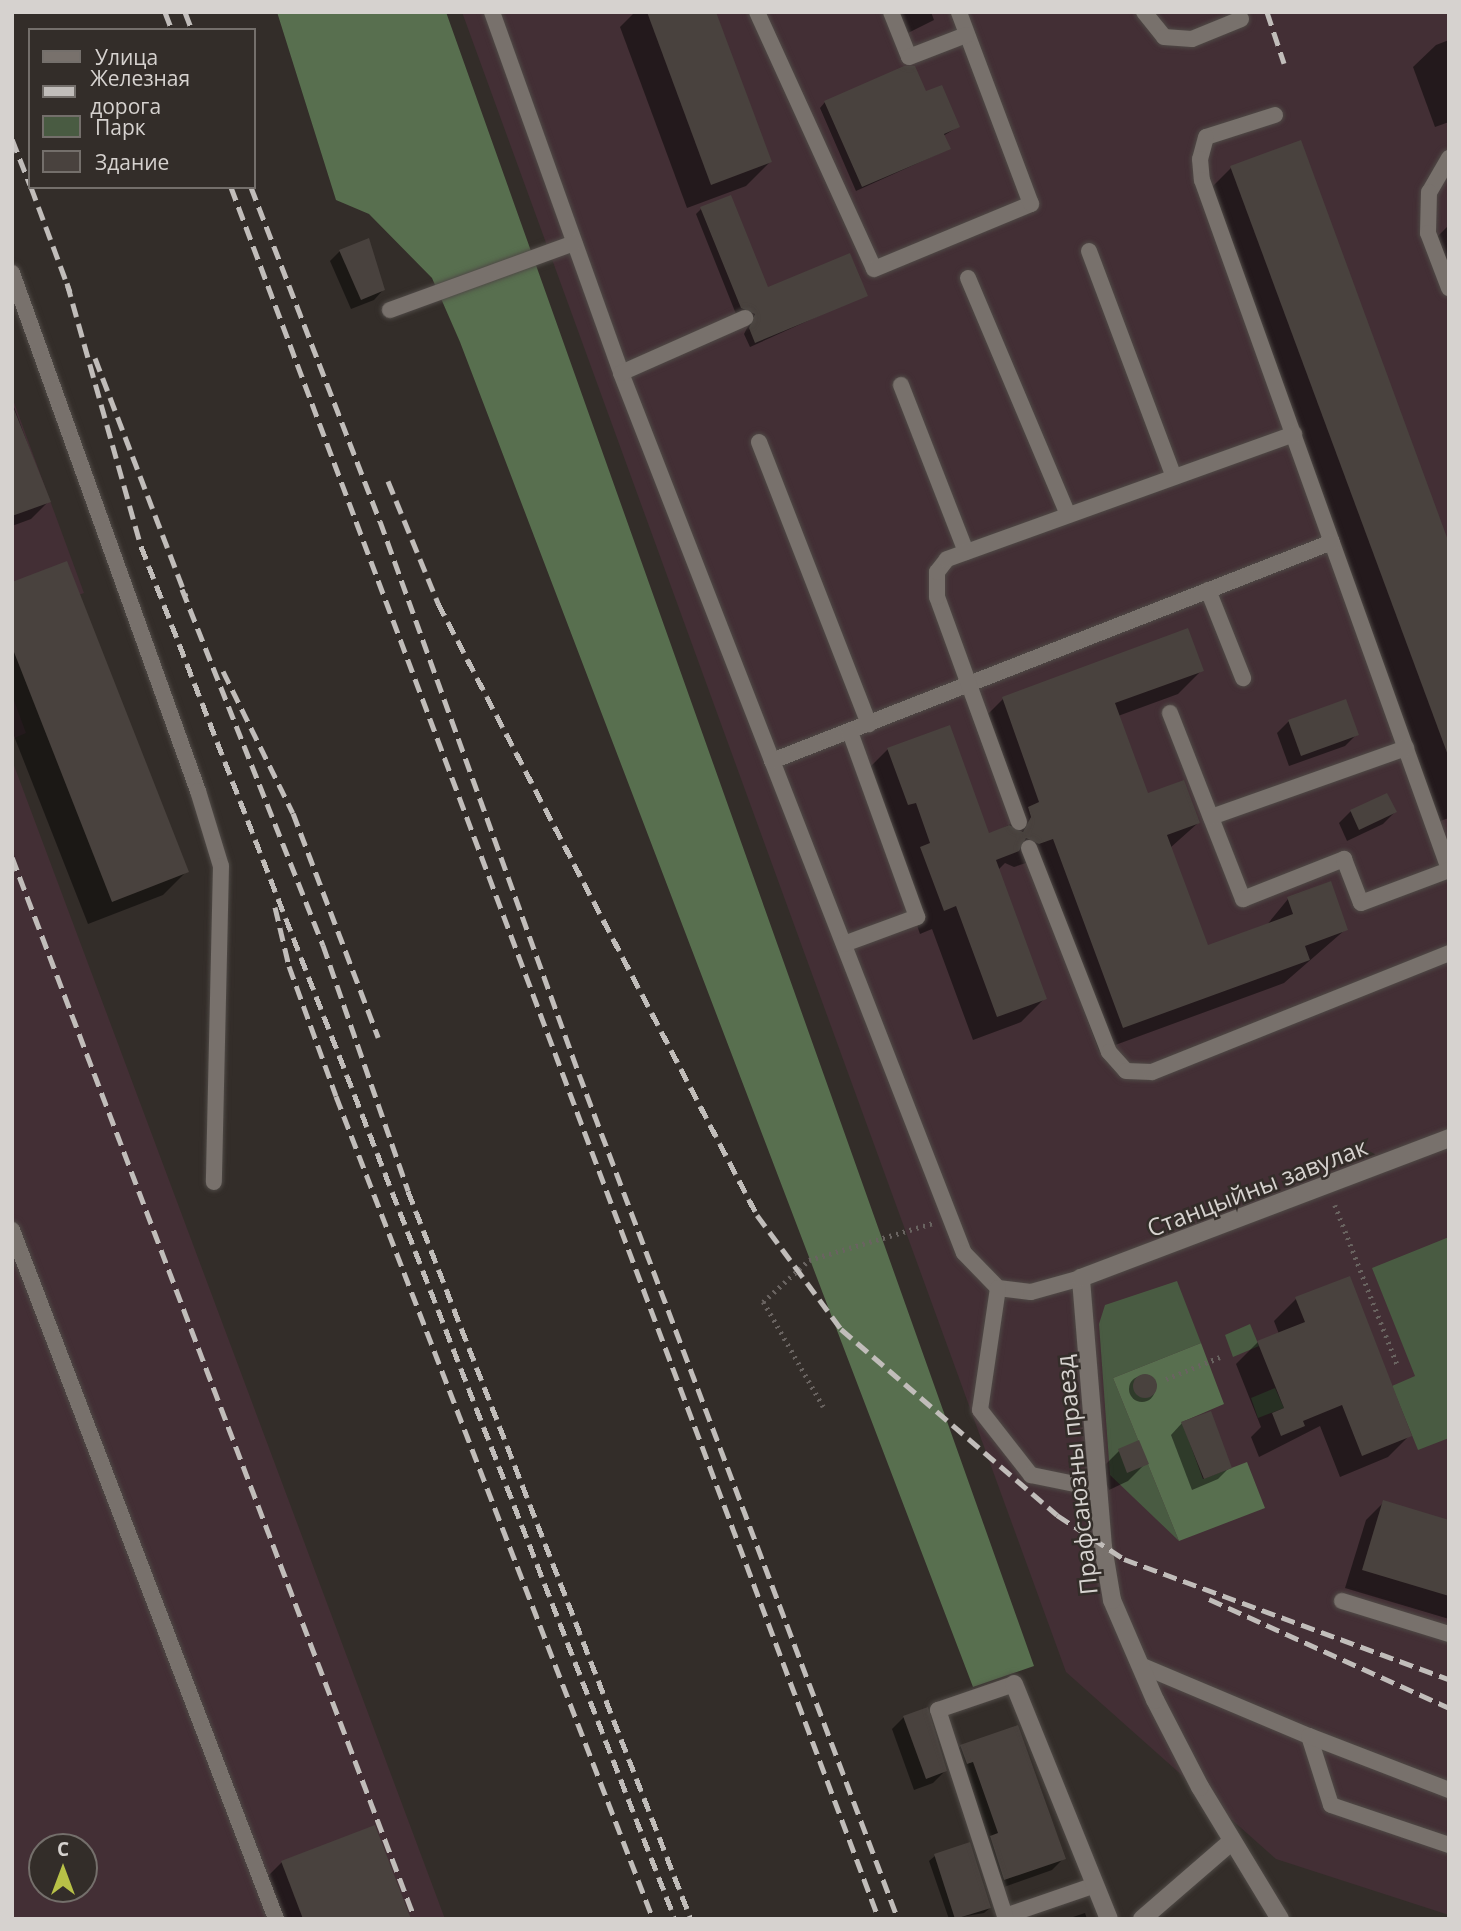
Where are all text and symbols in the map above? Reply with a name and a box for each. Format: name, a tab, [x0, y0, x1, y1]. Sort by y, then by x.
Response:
legend	[28, 28, 256, 189]
text: Улица	[95, 43, 158, 71]
text: Железная дорога	[90, 64, 190, 120]
text: Парк	[95, 113, 146, 141]
text: Здание	[95, 148, 169, 176]
street label: Станцыйны завулак	[1143, 1132, 1371, 1242]
street label: Прафсаюзны праезд	[1049, 1354, 1103, 1596]
north arrow	[28, 1833, 98, 1903]
text: С	[57, 1836, 69, 1862]

